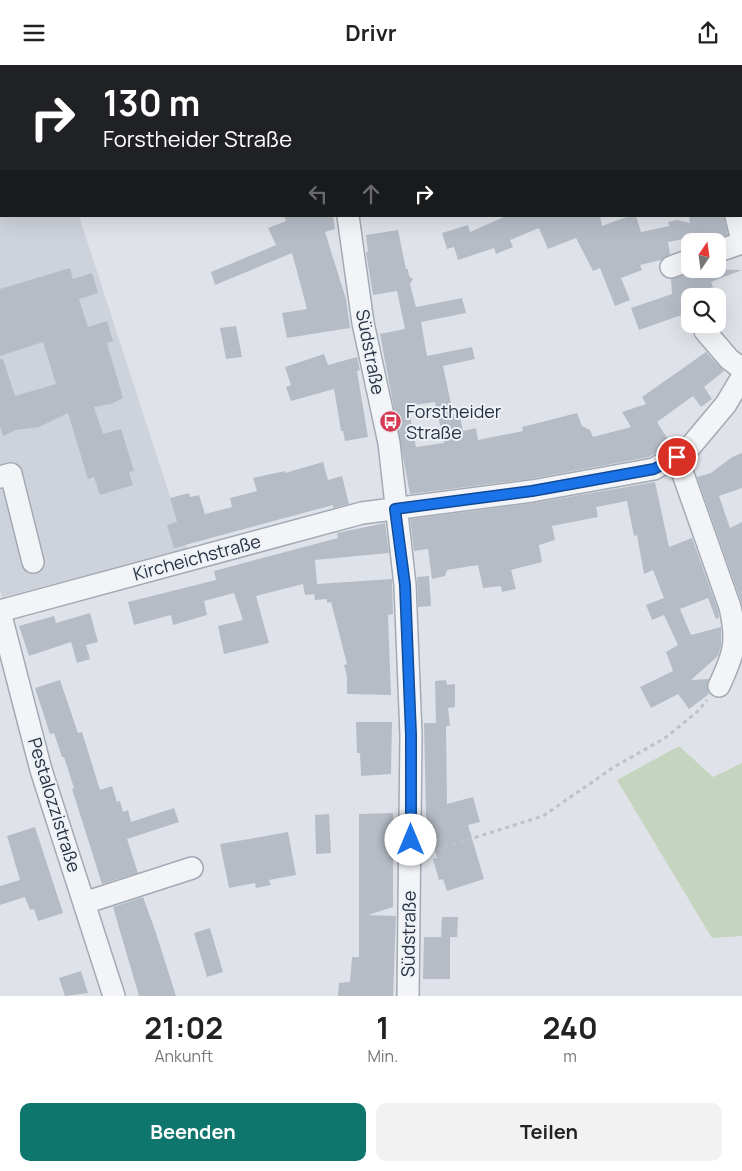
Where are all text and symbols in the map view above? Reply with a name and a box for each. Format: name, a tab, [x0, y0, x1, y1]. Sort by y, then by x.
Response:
text: Drivr	[345, 18, 397, 48]
icon: menu	[20, 19, 48, 47]
icon: share	[694, 19, 722, 47]
text: 130 m	[103, 79, 200, 127]
icon: right	[20, 85, 85, 150]
text: Forstheider Straße	[103, 124, 292, 154]
icon: left	[304, 180, 332, 208]
icon: ahead	[357, 180, 385, 208]
icon: right	[410, 180, 438, 208]
north arrow	[681, 233, 726, 277]
map controls	[681, 233, 726, 333]
button: search	[681, 288, 726, 333]
street label: Südstraße	[351, 307, 391, 397]
place label: Forstheider Straße	[406, 399, 502, 444]
bus stop icon: Forstheider Straße	[378, 410, 402, 434]
pin	[656, 436, 698, 478]
icon: arrive	[663, 443, 691, 471]
street label: Kircheichstraße	[130, 528, 263, 586]
street label: Pestalozzistraße	[23, 734, 87, 875]
position arrow	[384, 813, 436, 865]
street label: Südstraße	[395, 891, 421, 977]
text: 21:02	[144, 1007, 223, 1048]
text: 1	[376, 1007, 389, 1048]
text: 240	[542, 1007, 598, 1048]
text: Ankunft	[154, 1045, 213, 1067]
text: Min.	[367, 1045, 398, 1067]
text: m	[563, 1045, 577, 1067]
button: Beenden	[20, 1103, 366, 1161]
button: Teilen	[376, 1103, 722, 1161]

